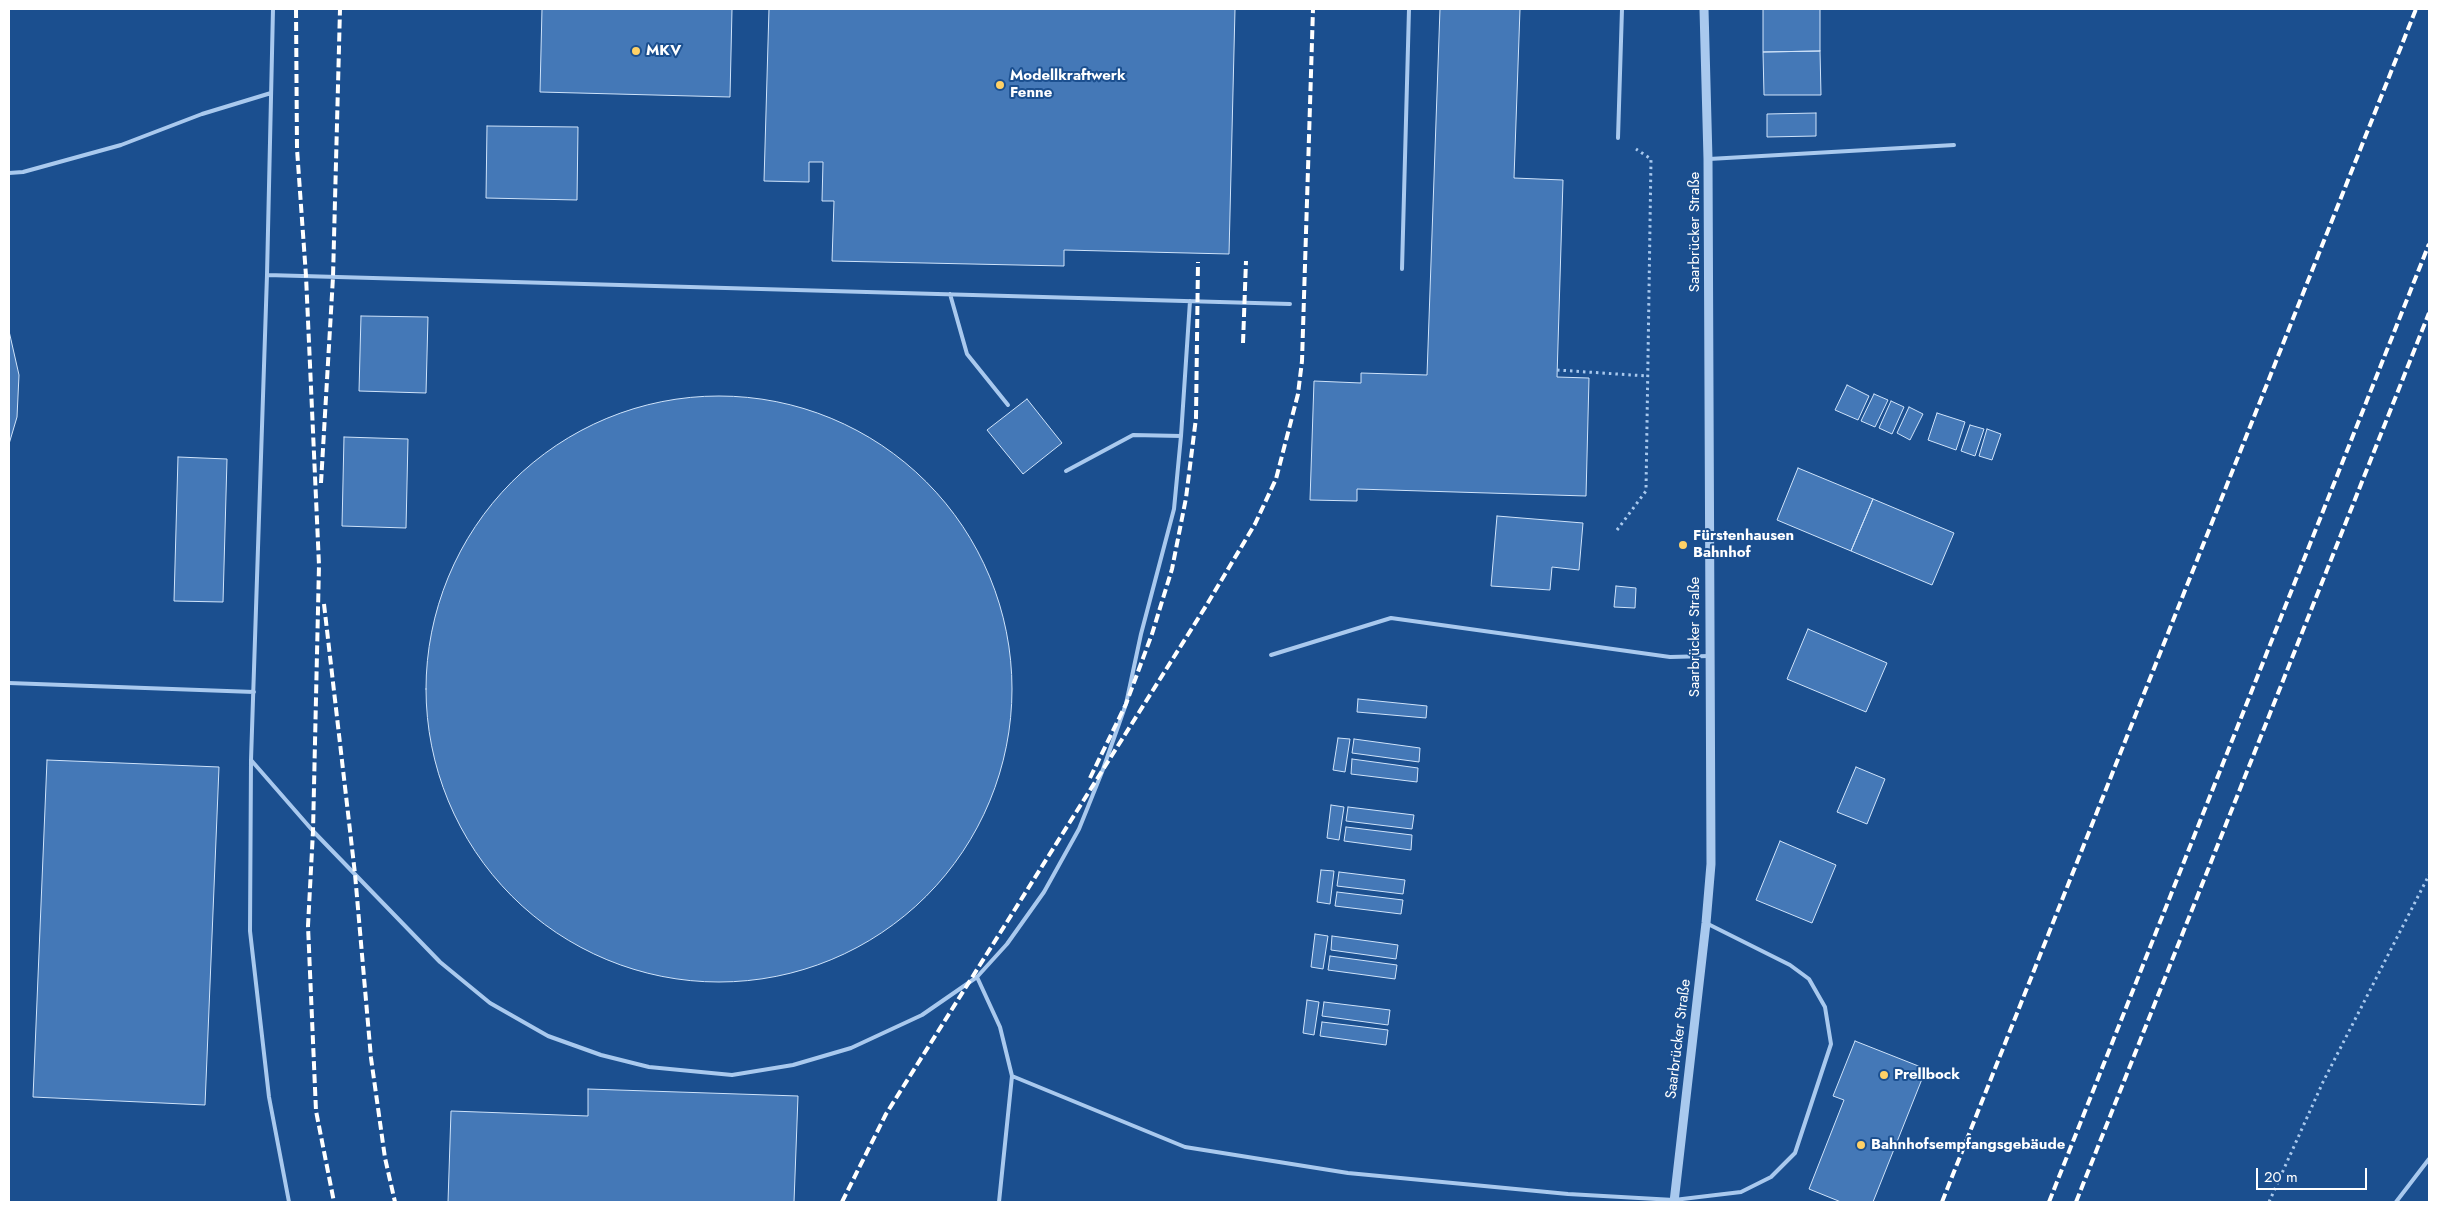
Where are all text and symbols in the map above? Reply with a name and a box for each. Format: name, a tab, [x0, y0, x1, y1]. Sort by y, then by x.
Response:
place label: MKV	[646, 42, 681, 60]
marker: MKV	[630, 45, 642, 57]
place label: Modellkraftwerk Fenne	[1010, 67, 1126, 102]
marker: Modellkraftwerk Fenne	[994, 79, 1006, 91]
street label: Saarbrücker Straße	[1686, 172, 1704, 292]
place label: Fürstenhausen Bahnhof	[1693, 527, 1794, 562]
marker: Fürstenhausen Bahnhof	[1677, 539, 1689, 551]
street label: Saarbrücker Straße	[1686, 577, 1704, 697]
street label: Saarbrücker Straße	[1663, 978, 1695, 1100]
place label: Prellbock	[1894, 1066, 1960, 1084]
marker: Prellbock	[1878, 1069, 1890, 1081]
place label: Bahnhofsempfangsgebäude	[1871, 1136, 2065, 1154]
marker: Bahnhofsempfangsgebäude	[1855, 1139, 1867, 1151]
scale bar	[2258, 1158, 2369, 1190]
text: 20 m	[2264, 1166, 2298, 1188]

